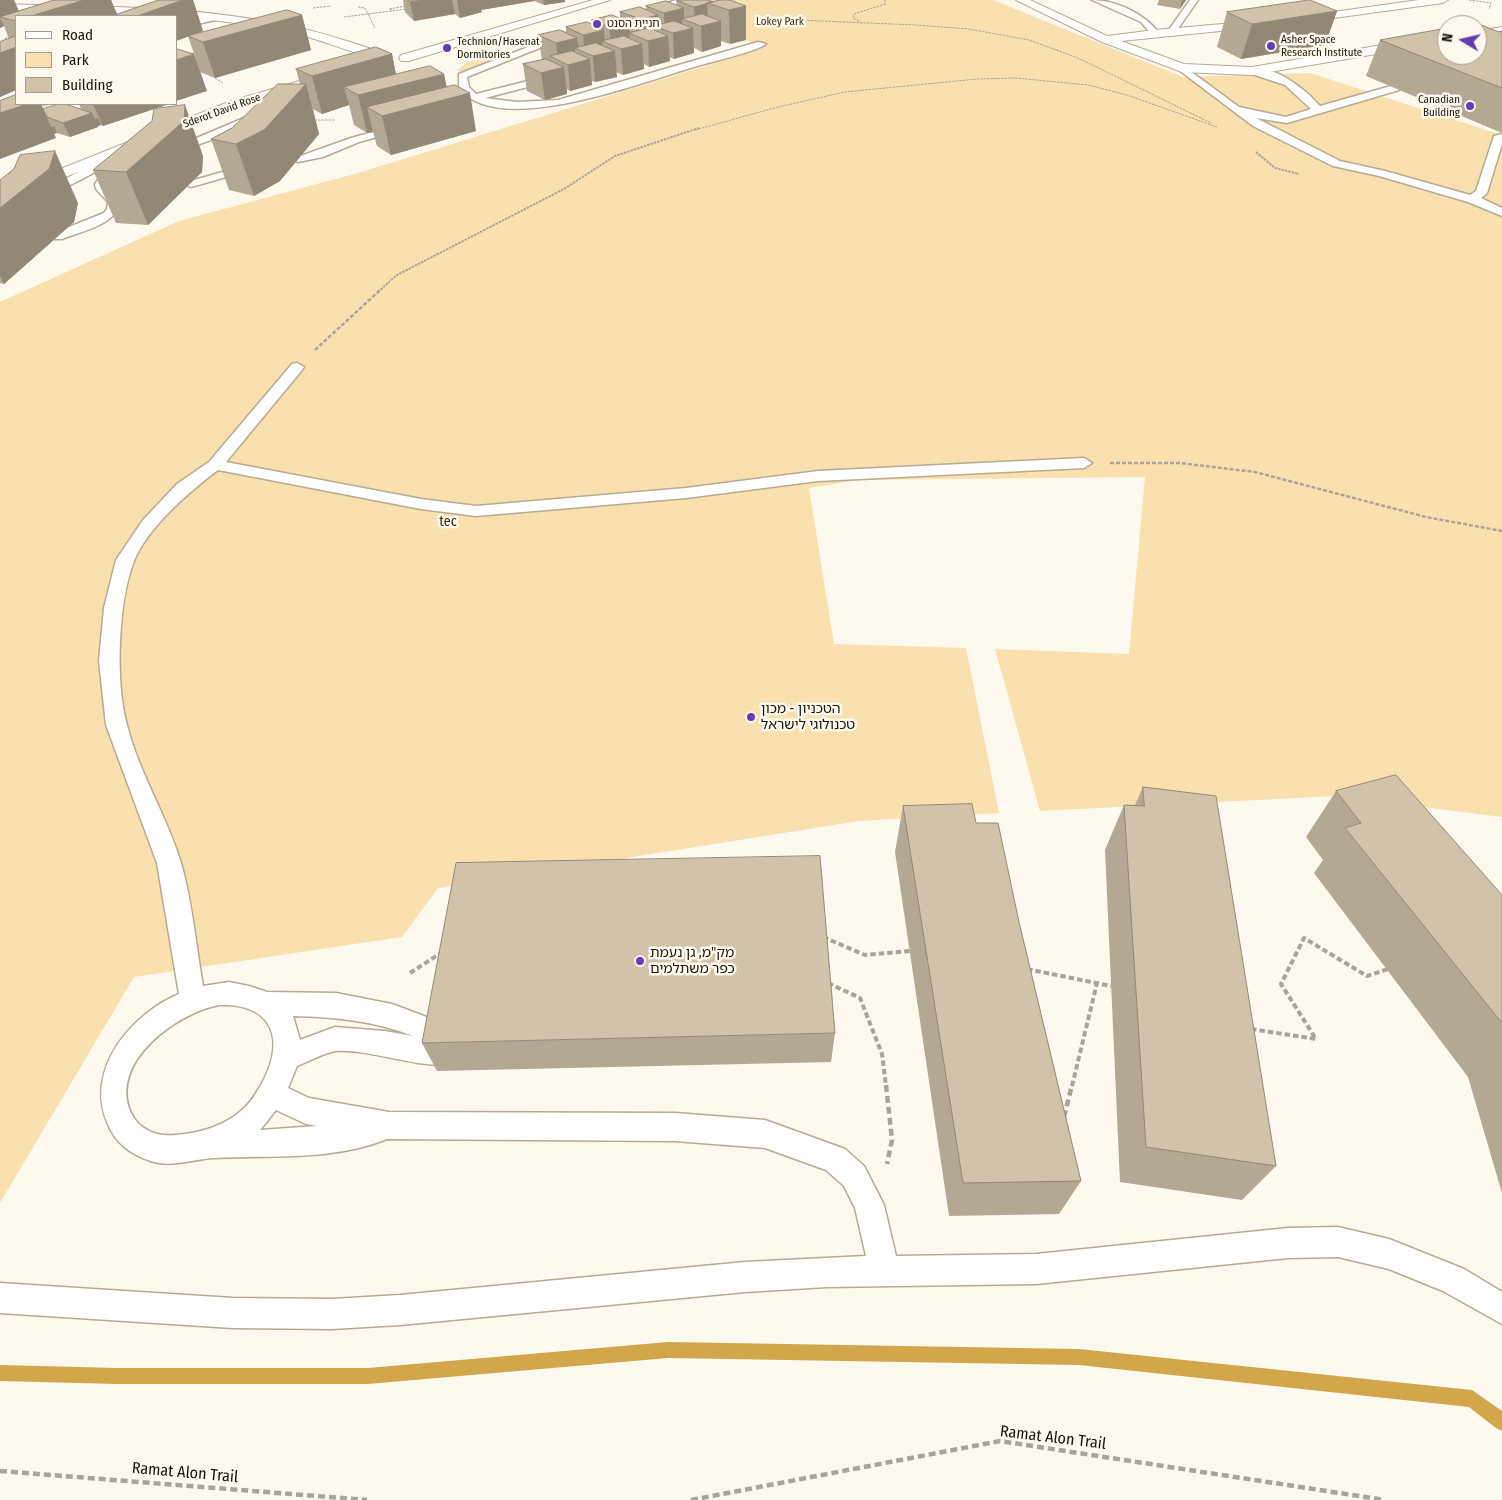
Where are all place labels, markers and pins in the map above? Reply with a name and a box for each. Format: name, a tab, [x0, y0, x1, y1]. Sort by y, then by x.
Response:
place label: חניית הסנט	[607, 17, 660, 31]
marker: חניית הסנט	[591, 18, 603, 30]
place label: Asher Space Research Institute	[1281, 33, 1362, 59]
place label: Technion/Hasenat Dormitories	[457, 35, 540, 61]
marker: Asher Space Research Institute	[1265, 40, 1277, 52]
marker: Technion/Hasenat Dormitories	[441, 42, 453, 54]
place label: Canadian Building	[1418, 93, 1460, 119]
marker: Canadian Building	[1464, 100, 1476, 112]
place label: הטכניון - מכון טכנולוגי לישראל	[761, 701, 855, 734]
marker: הטכניון - מכון טכנולוגי לישראל	[745, 711, 757, 723]
place label: מק"מ, גן נעמת כפר משתלמים	[650, 945, 735, 978]
marker: מק"מ, גן נעמת כפר משתלמים	[634, 955, 646, 967]

